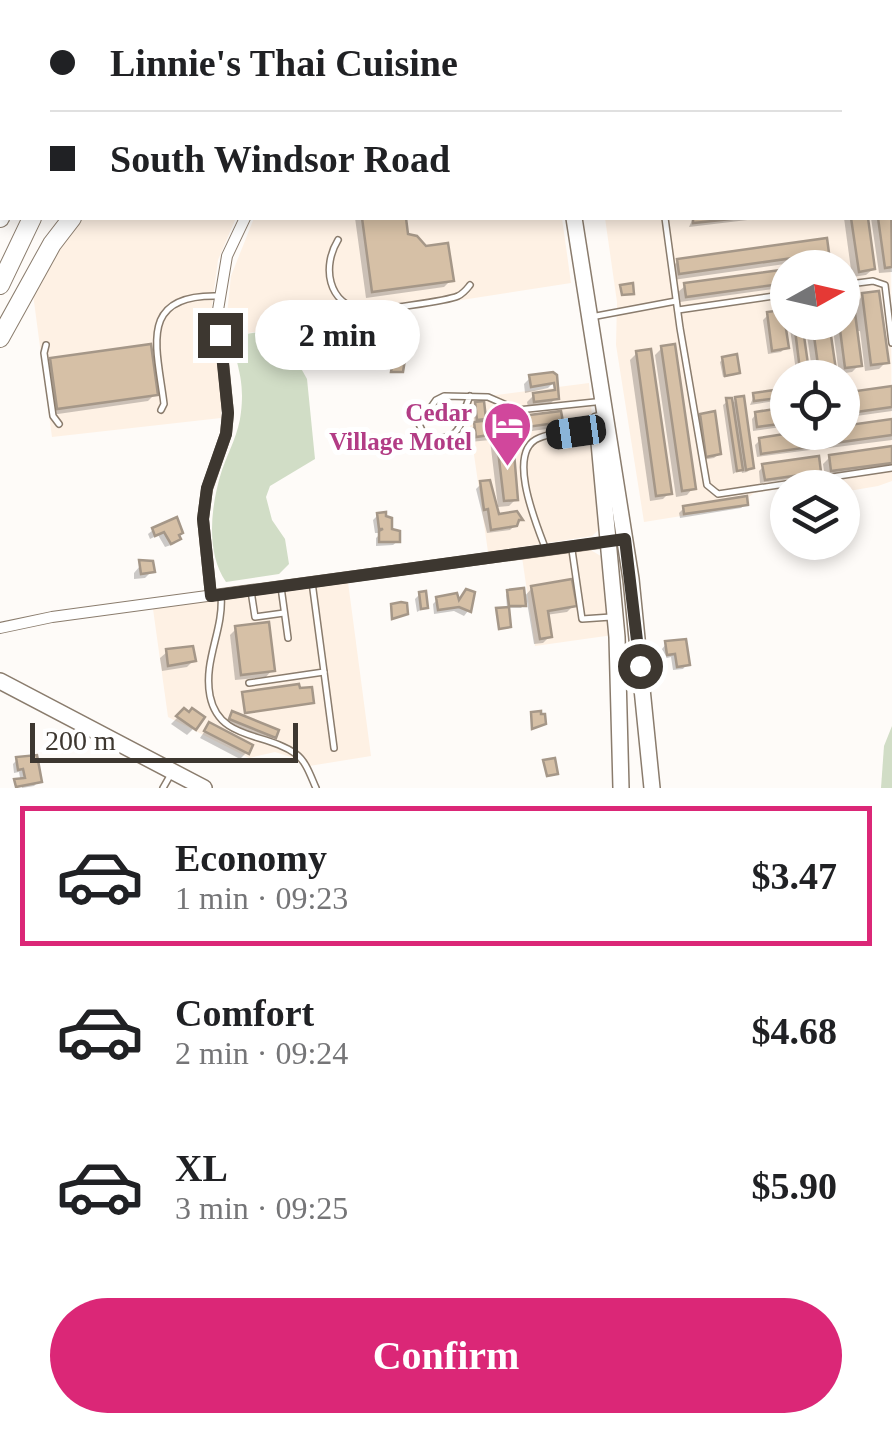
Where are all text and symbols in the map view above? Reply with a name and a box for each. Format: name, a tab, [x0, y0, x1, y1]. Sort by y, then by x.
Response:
text: Linnie's Thai Cuisine	[110, 42, 458, 84]
text: South Windsor Road	[110, 138, 450, 180]
north arrow	[770, 250, 860, 340]
map controls	[770, 250, 860, 560]
callout: 2 min	[255, 300, 420, 370]
route end	[198, 313, 243, 358]
text: 2 min	[299, 317, 376, 353]
button: locate	[770, 360, 860, 450]
place label: Cedar Village Motel	[329, 399, 472, 455]
hotel icon: Cedar Village Motel	[481, 400, 533, 468]
car	[544, 413, 608, 451]
button: layers	[770, 470, 860, 560]
route start	[618, 644, 663, 689]
scale bar	[30, 718, 298, 763]
text: 200 m	[45, 725, 116, 756]
icon: car	[55, 831, 145, 921]
text: Economy	[175, 837, 327, 879]
text: $3.47	[752, 855, 837, 897]
text: 1 min · 09:23	[175, 880, 348, 916]
icon: car	[55, 986, 145, 1076]
text: Comfort	[175, 992, 314, 1034]
text: $4.68	[752, 1010, 837, 1052]
text: 2 min · 09:24	[175, 1035, 348, 1071]
icon: car	[55, 1141, 145, 1231]
text: XL	[175, 1147, 228, 1189]
text: $5.90	[752, 1165, 837, 1207]
text: 3 min · 09:25	[175, 1190, 348, 1226]
button: Confirm	[50, 1298, 842, 1413]

